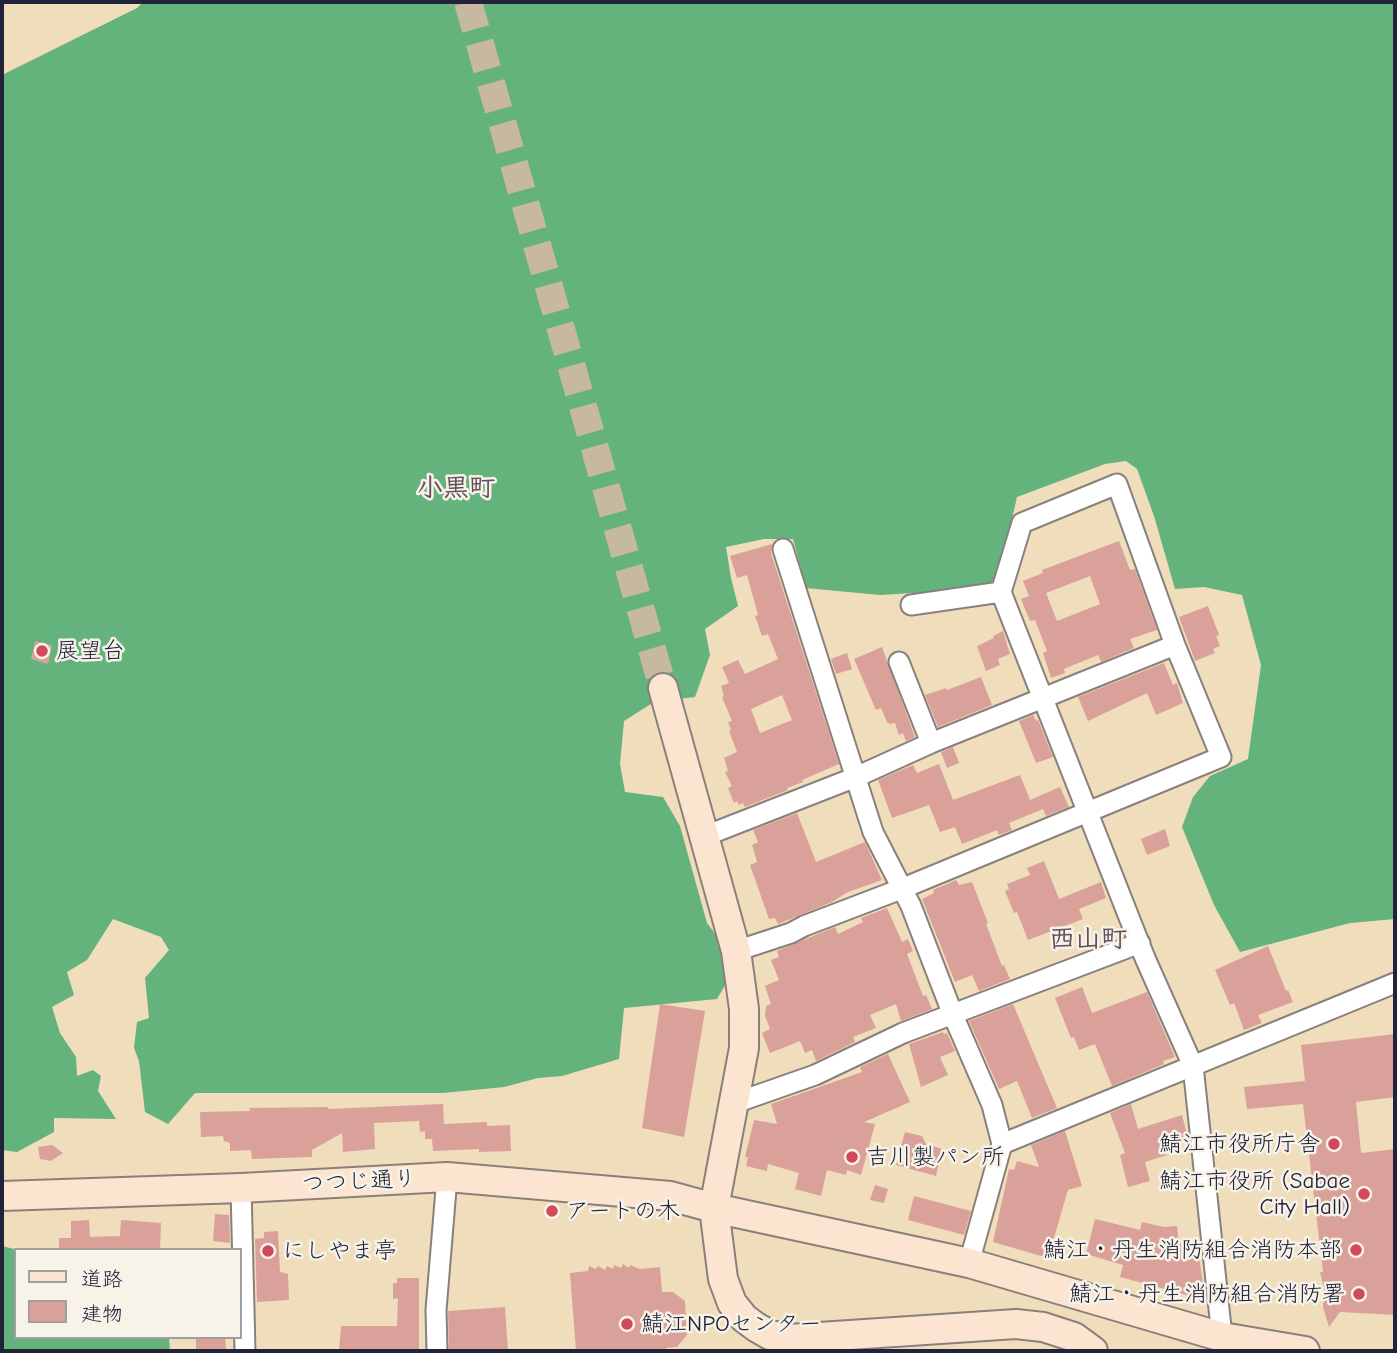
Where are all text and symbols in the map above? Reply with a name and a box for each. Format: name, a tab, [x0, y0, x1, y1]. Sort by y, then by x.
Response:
district label: 小黒町	[417, 473, 495, 505]
place label: 展望台	[56, 637, 125, 665]
marker: 展望台	[34, 643, 50, 659]
district label: 西山町	[1049, 924, 1127, 956]
place label: 鯖江市役所庁舎	[1159, 1130, 1320, 1158]
marker: 鯖江市役所庁舎	[1326, 1136, 1342, 1152]
place label: 吉川製パン所	[866, 1143, 1004, 1171]
marker: 吉川製パン所	[844, 1149, 860, 1165]
street label: つつじ通り	[301, 1165, 417, 1199]
place label: 鯖江市役所 (Sabae City Hall)	[1159, 1167, 1350, 1221]
marker: 鯖江市役所 (Sabae City Hall)	[1356, 1186, 1372, 1202]
place label: アートの木	[566, 1197, 680, 1225]
marker: アートの木	[544, 1203, 560, 1219]
place label: 鯖江・丹生消防組合消防本部	[1043, 1236, 1342, 1264]
place label: にしやま亭	[282, 1237, 397, 1265]
marker: 鯖江・丹生消防組合消防本部	[1348, 1242, 1364, 1258]
marker: にしやま亭	[260, 1243, 276, 1259]
legend	[14, 1248, 242, 1339]
text: 道路	[81, 1267, 123, 1291]
place label: 鯖江・丹生消防組合消防署	[1069, 1280, 1345, 1308]
marker: 鯖江・丹生消防組合消防署	[1351, 1286, 1367, 1302]
text: 建物	[81, 1302, 123, 1326]
place label: 鯖江NPOセンター	[641, 1310, 822, 1338]
marker: 鯖江NPOセンター	[619, 1316, 635, 1332]

